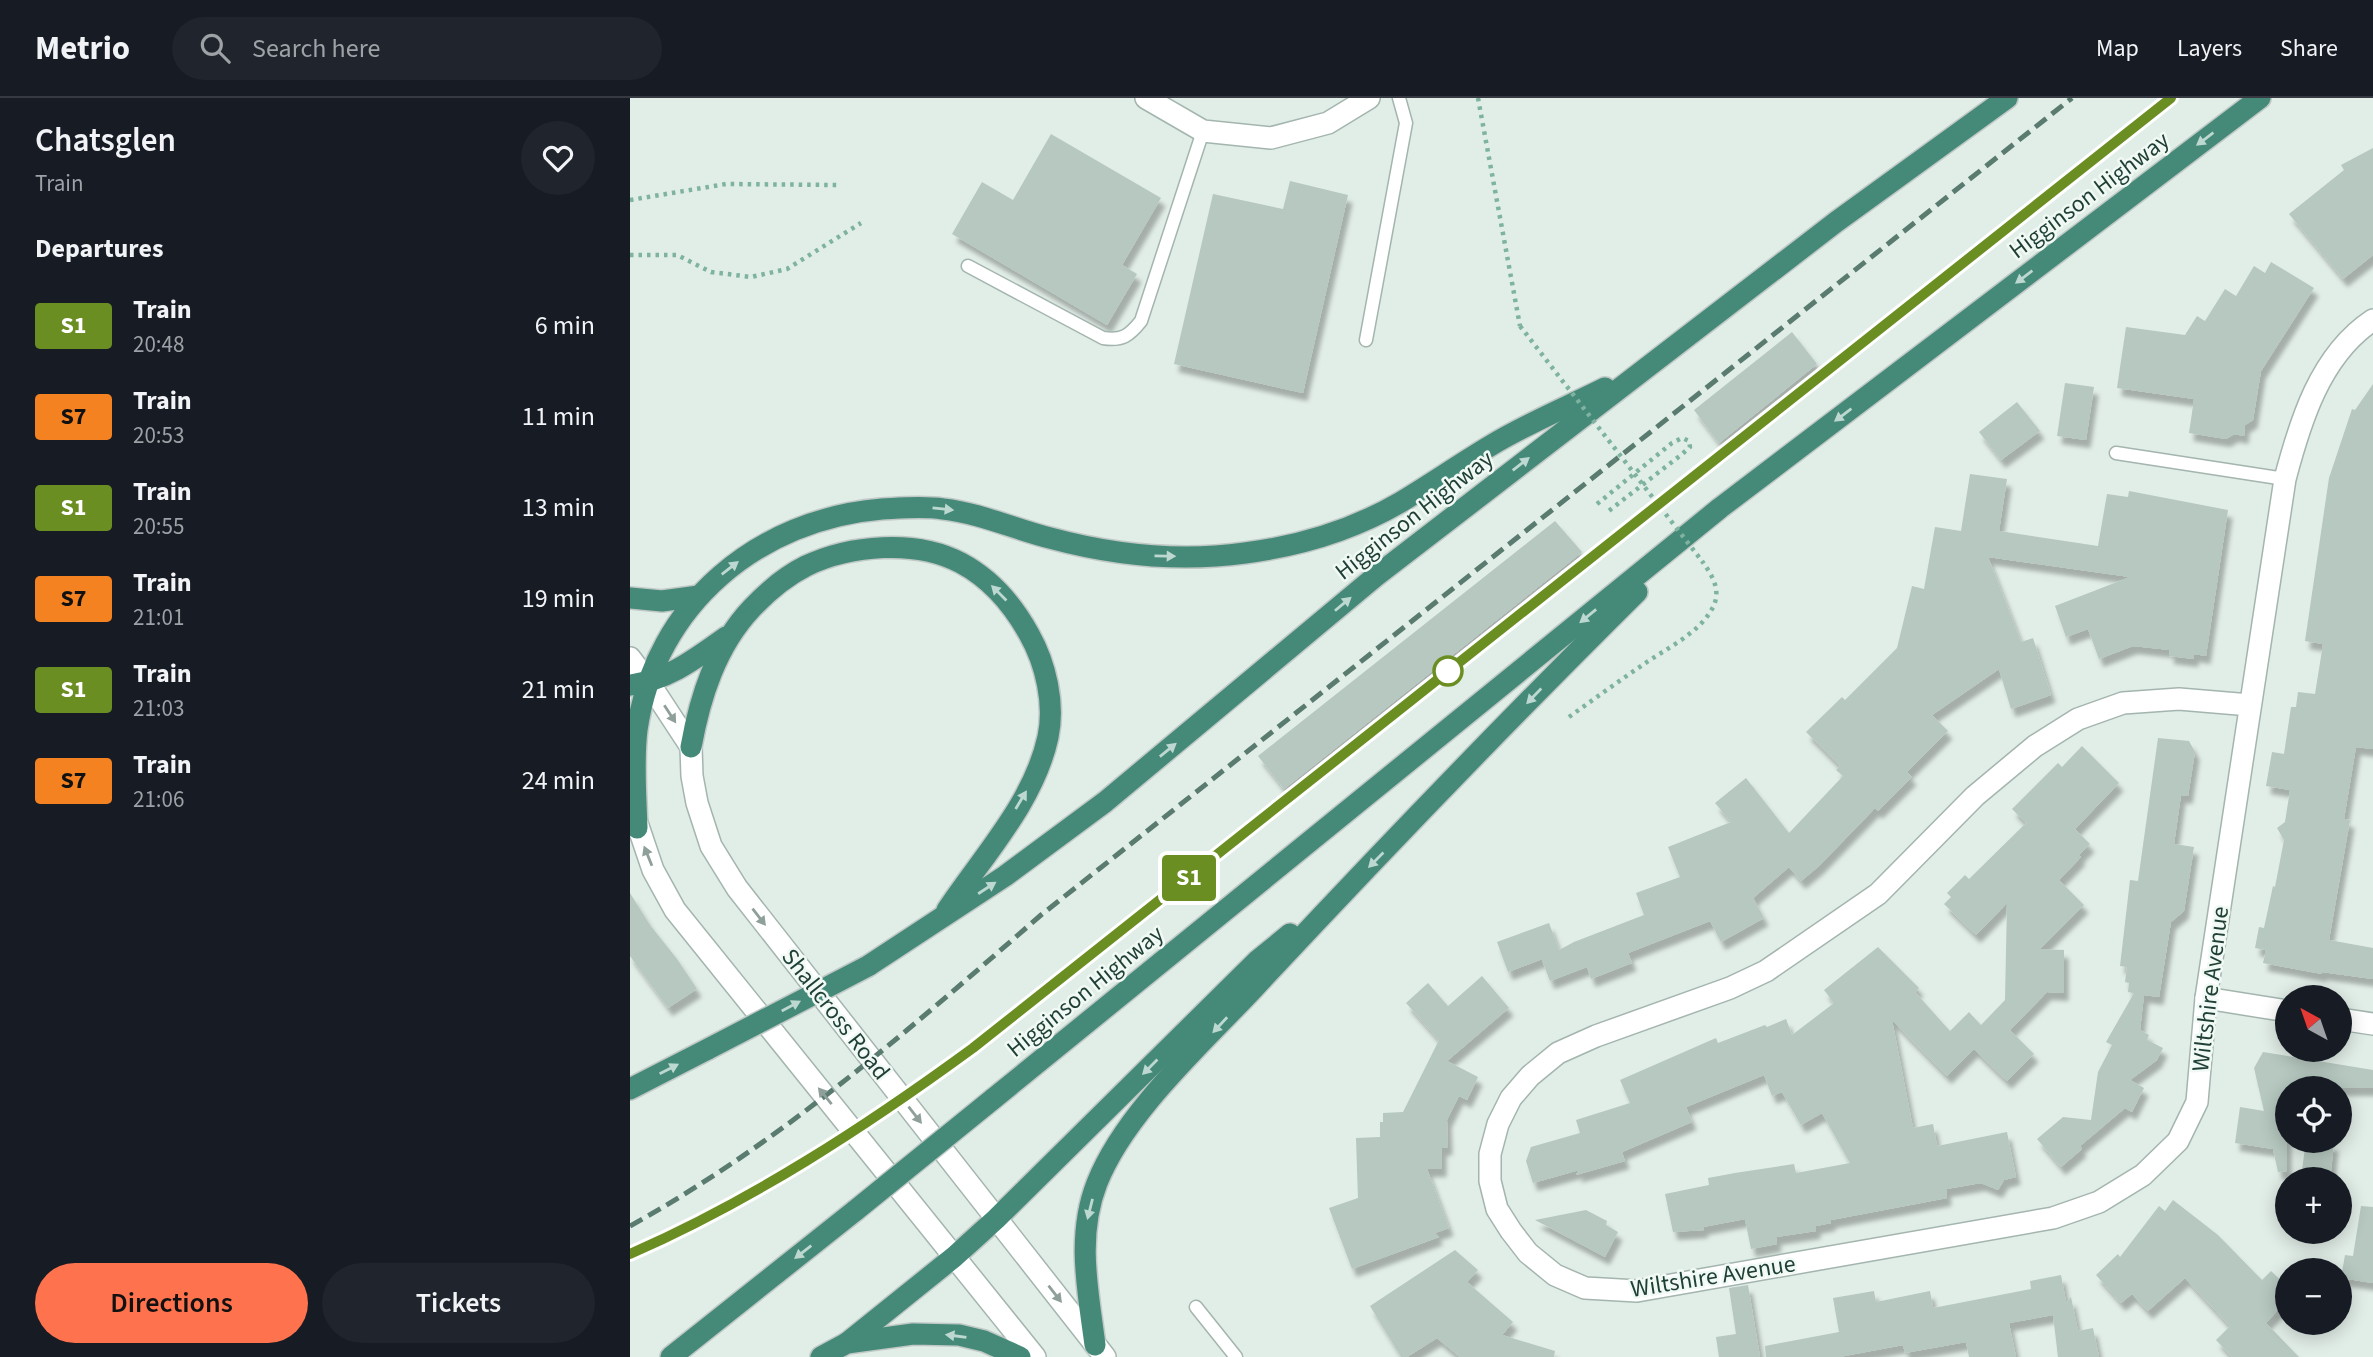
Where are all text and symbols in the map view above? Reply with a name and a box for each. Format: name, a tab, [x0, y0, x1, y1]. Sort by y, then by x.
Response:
search box	[172, 17, 662, 80]
text: Metrio	[35, 25, 130, 72]
icon: search	[196, 29, 234, 67]
text: Search here	[252, 30, 380, 67]
text: Map	[2096, 31, 2139, 66]
text: Layers	[2177, 31, 2242, 66]
text: Share	[2280, 31, 2338, 66]
text: Chatsglen	[35, 117, 176, 164]
button: heart	[521, 121, 595, 195]
street label: Higginson Highway	[2002, 123, 2177, 267]
one-way arrow	[2197, 132, 2215, 147]
text: Train	[35, 167, 84, 200]
text: Departures	[35, 230, 163, 267]
one-way arrow	[2016, 270, 2034, 285]
text: Train	[133, 291, 192, 328]
text: 6 min	[535, 307, 595, 344]
text: S1	[60, 308, 87, 343]
text: 20:48	[133, 328, 184, 361]
text: Train	[133, 382, 192, 419]
text: 11 min	[522, 398, 595, 435]
text: S7	[60, 399, 87, 434]
one-way arrow	[1834, 407, 1852, 421]
text: 20:53	[133, 419, 184, 452]
street label: Higginson Highway	[1328, 442, 1501, 589]
one-way arrow	[1512, 456, 1530, 471]
text: Train	[133, 473, 192, 510]
text: 13 min	[522, 489, 595, 526]
text: S1	[60, 490, 87, 525]
one-way arrow	[932, 504, 954, 515]
text: 20:55	[133, 510, 184, 543]
one-way arrow	[1154, 550, 1176, 562]
one-way arrow	[721, 561, 738, 576]
text: Train	[133, 564, 192, 601]
text: 19 min	[522, 580, 595, 617]
text: S7	[60, 581, 87, 616]
one-way arrow	[990, 584, 1007, 601]
one-way arrow	[1334, 597, 1351, 612]
text: 21:01	[133, 601, 184, 634]
one-way arrow	[1579, 609, 1597, 624]
text: Train	[133, 655, 192, 692]
unlabelled marker	[1433, 656, 1463, 686]
text: 21 min	[522, 671, 595, 708]
text: S1	[60, 672, 87, 707]
one-way arrow	[1525, 688, 1542, 705]
text: 21:03	[133, 692, 184, 725]
one-way arrow	[663, 704, 676, 723]
one-way arrow	[1159, 743, 1176, 758]
text: Train	[133, 746, 192, 783]
text: 24 min	[522, 762, 595, 799]
text: S7	[60, 763, 87, 798]
text: 21:06	[133, 783, 184, 816]
one-way arrow	[1015, 791, 1028, 810]
one-way arrow	[642, 846, 653, 867]
one-way arrow	[1368, 851, 1384, 868]
line badge: S1	[1158, 855, 1220, 901]
text: S1	[1176, 860, 1202, 895]
one-way arrow	[978, 881, 996, 895]
street label: Wiltshire Avenue	[2183, 904, 2238, 1074]
one-way arrow	[752, 908, 766, 926]
street label: Higginson Highway	[999, 917, 1171, 1066]
street label: Shallcross Road	[773, 941, 898, 1088]
north arrow	[2275, 985, 2352, 1062]
map controls	[2275, 985, 2352, 1335]
one-way arrow	[781, 1000, 800, 1012]
one-way arrow	[1212, 1016, 1228, 1033]
one-way arrow	[1142, 1058, 1159, 1074]
one-way arrow	[659, 1064, 679, 1075]
button: locate	[2275, 1076, 2352, 1153]
one-way arrow	[817, 1088, 832, 1106]
one-way arrow	[908, 1106, 923, 1124]
button: +	[2275, 1167, 2352, 1244]
one-way arrow	[1084, 1198, 1095, 1220]
one-way arrow	[794, 1245, 812, 1259]
street label: Wiltshire Avenue	[1628, 1246, 1798, 1307]
button: −	[2275, 1258, 2352, 1335]
button: Directions	[35, 1263, 308, 1343]
button: Tickets	[322, 1263, 595, 1343]
one-way arrow	[1048, 1285, 1063, 1303]
one-way arrow	[945, 1330, 967, 1341]

